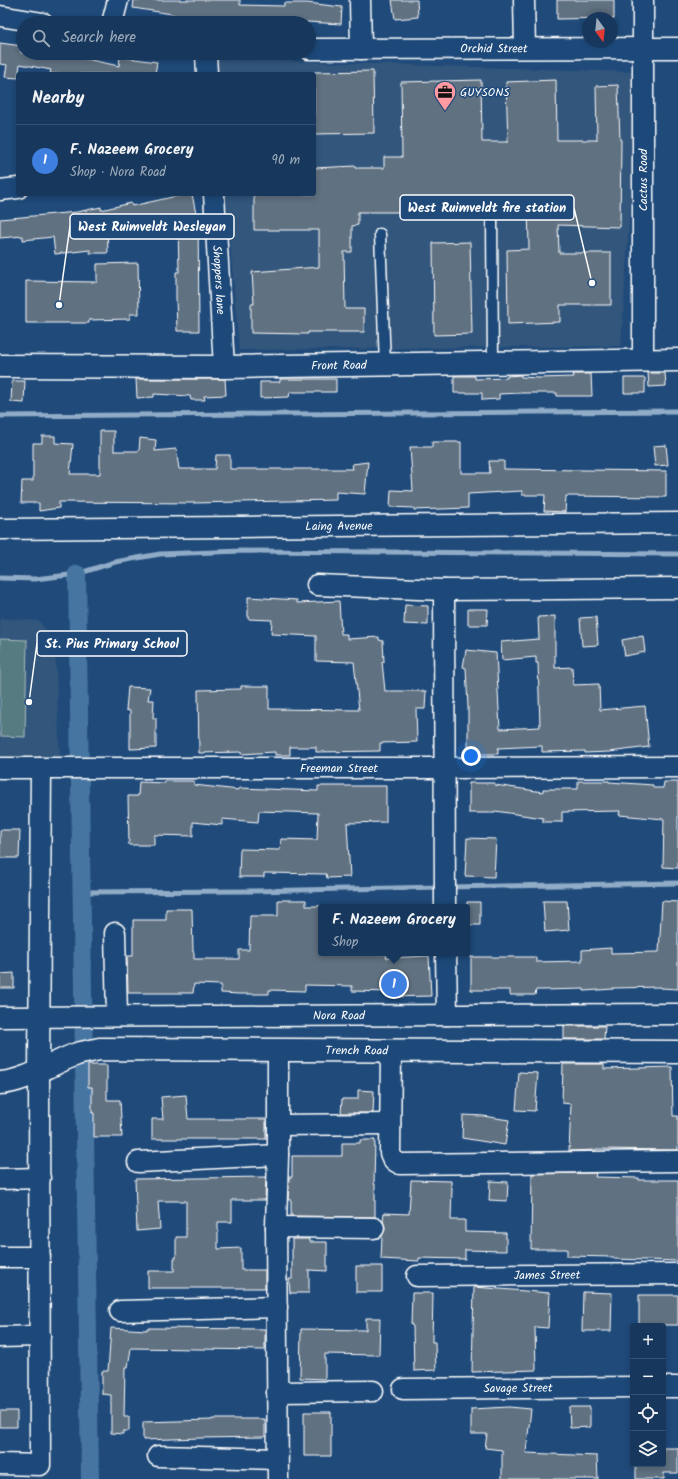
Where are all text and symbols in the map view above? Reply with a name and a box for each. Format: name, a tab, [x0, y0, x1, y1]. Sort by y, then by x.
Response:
north arrow	[582, 12, 618, 48]
search box	[16, 16, 316, 60]
text: Search here	[62, 26, 136, 50]
icon: search	[30, 27, 52, 49]
street label: Orchid Street	[460, 39, 528, 58]
office icon: GUYSONS	[432, 79, 458, 112]
place label: GUYSONS	[460, 83, 510, 102]
text: Nearby	[32, 85, 84, 112]
text: F. Nazeem Grocery	[70, 138, 194, 162]
street label: Cactus Road	[634, 148, 653, 211]
text: 1	[43, 150, 47, 171]
text: 90 m	[272, 150, 300, 171]
text: Shop · Nora Road	[70, 162, 166, 183]
callout: West Ruimveldt fire station	[400, 195, 574, 220]
text: West Ruimveldt fire station	[408, 198, 566, 219]
callout: West Ruimveldt Wesleyan	[70, 214, 234, 239]
text: West Ruimveldt Wesleyan	[78, 217, 226, 238]
street label: Shoppers lane	[207, 245, 230, 316]
street label: Front Road	[311, 355, 368, 375]
street label: Laing Avenue	[305, 516, 373, 536]
callout: St. Pius Primary School	[37, 631, 187, 656]
text: St. Pius Primary School	[45, 634, 180, 655]
your location	[461, 746, 481, 766]
street label: Freeman Street	[300, 759, 378, 778]
popup	[318, 904, 470, 956]
text: F. Nazeem Grocery	[332, 908, 456, 932]
text: Shop	[332, 932, 358, 953]
pin: 1	[381, 969, 407, 999]
street label: Nora Road	[313, 1006, 366, 1025]
street label: Trench Road	[325, 1041, 389, 1060]
street label: James Street	[514, 1265, 581, 1285]
map controls	[630, 1323, 666, 1467]
button: +	[630, 1323, 666, 1359]
button: −	[630, 1359, 666, 1395]
street label: Savage Street	[483, 1378, 553, 1398]
button: locate	[630, 1395, 666, 1431]
button: layers	[630, 1431, 666, 1467]

